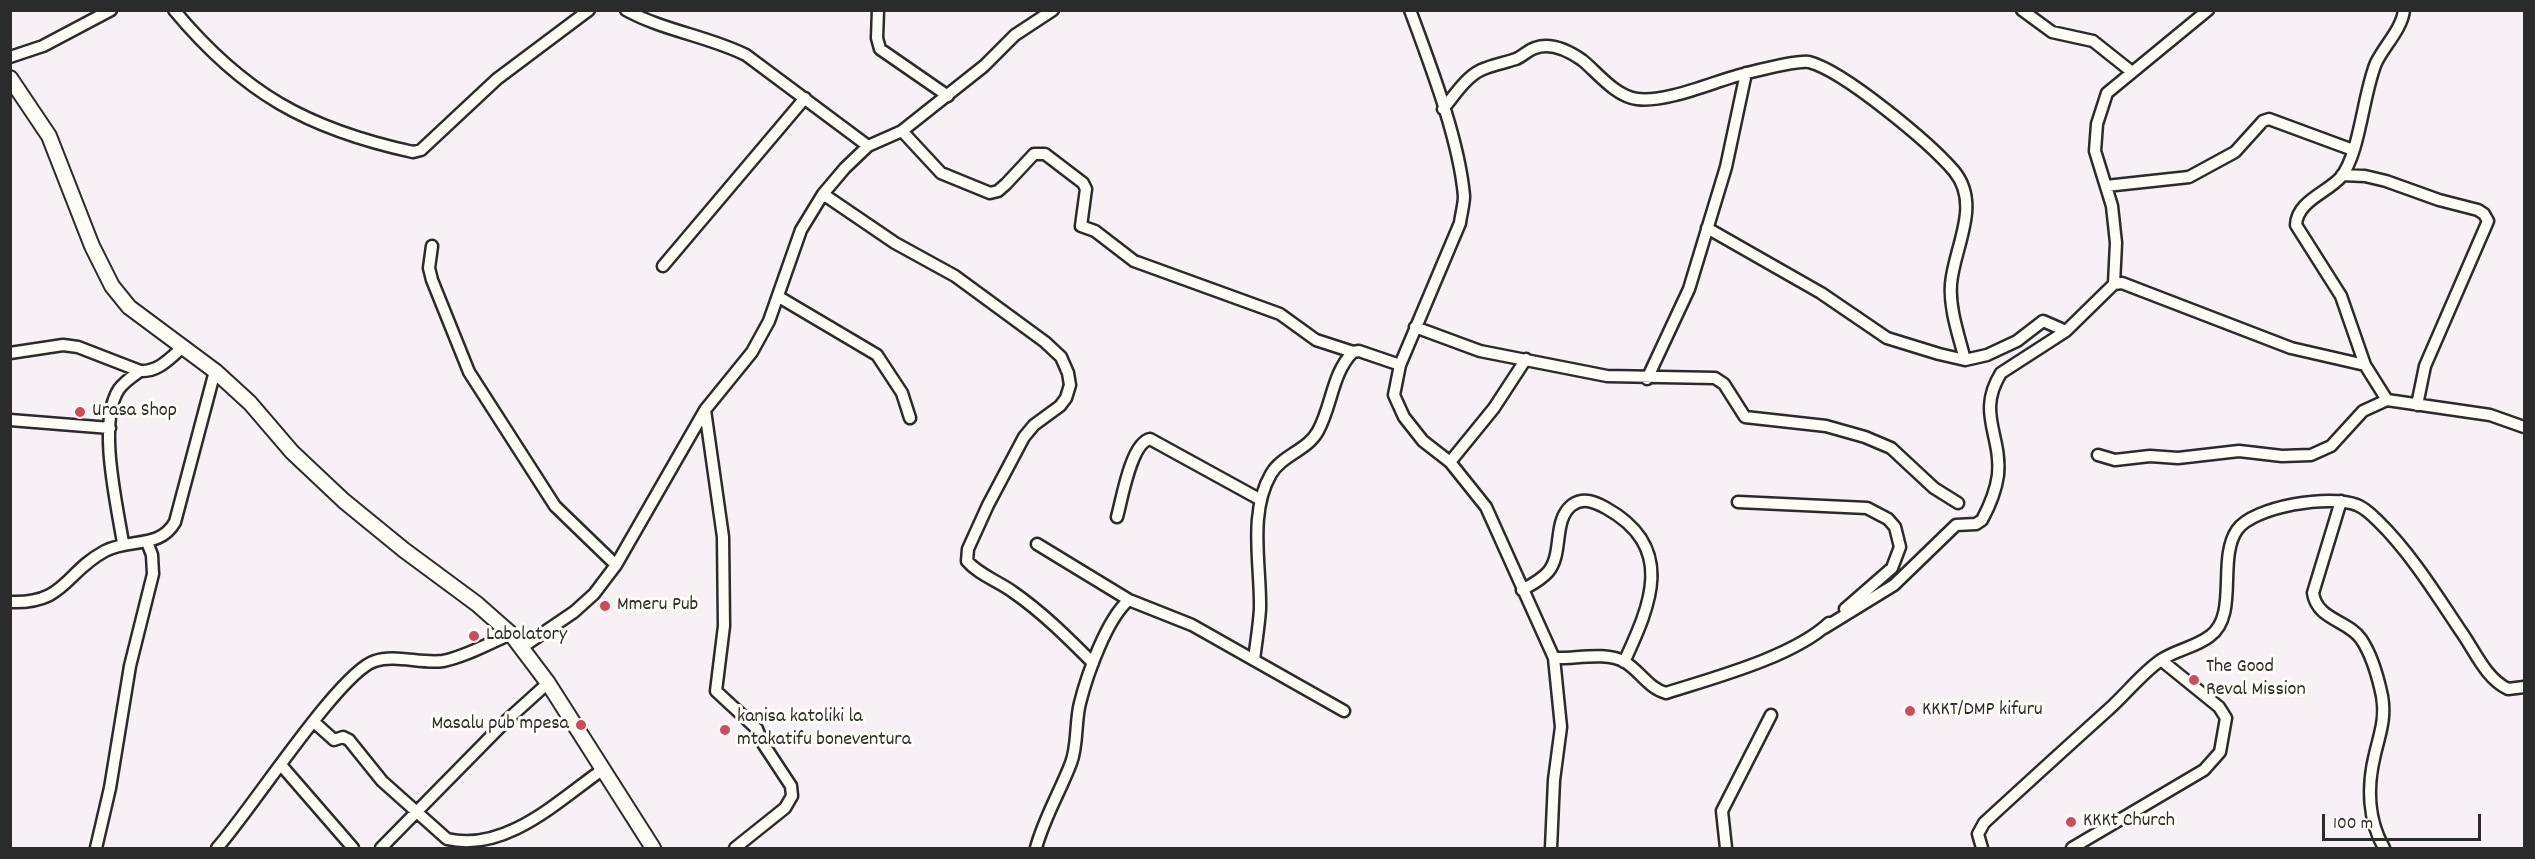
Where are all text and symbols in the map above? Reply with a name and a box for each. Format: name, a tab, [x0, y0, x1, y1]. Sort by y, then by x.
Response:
place label: Urasa Shop	[92, 400, 177, 424]
marker: Urasa Shop	[73, 405, 87, 419]
place label: Mmeru Pub	[617, 594, 698, 618]
marker: Mmeru Pub	[598, 599, 612, 613]
place label: Labolatory	[486, 624, 567, 648]
marker: Labolatory	[467, 629, 481, 643]
place label: The Good Reval Mission	[2206, 656, 2306, 703]
marker: The Good Reval Mission	[2187, 673, 2201, 687]
place label: KKKT/DMP kifuru	[1922, 699, 2043, 723]
marker: KKKT/DMP kifuru	[1903, 704, 1917, 718]
place label: kanisa katoliki la mtakatifu boneventura	[737, 706, 911, 753]
place label: Masalu pub mpesa	[432, 713, 569, 737]
marker: Masalu pub mpesa	[574, 718, 588, 732]
marker: kanisa katoliki la mtakatifu boneventura	[718, 723, 732, 737]
scale bar	[2325, 802, 2484, 840]
place label: KKKt Church	[2083, 810, 2175, 834]
text: 100 m	[2333, 812, 2373, 837]
marker: KKKt Church	[2064, 815, 2078, 829]

